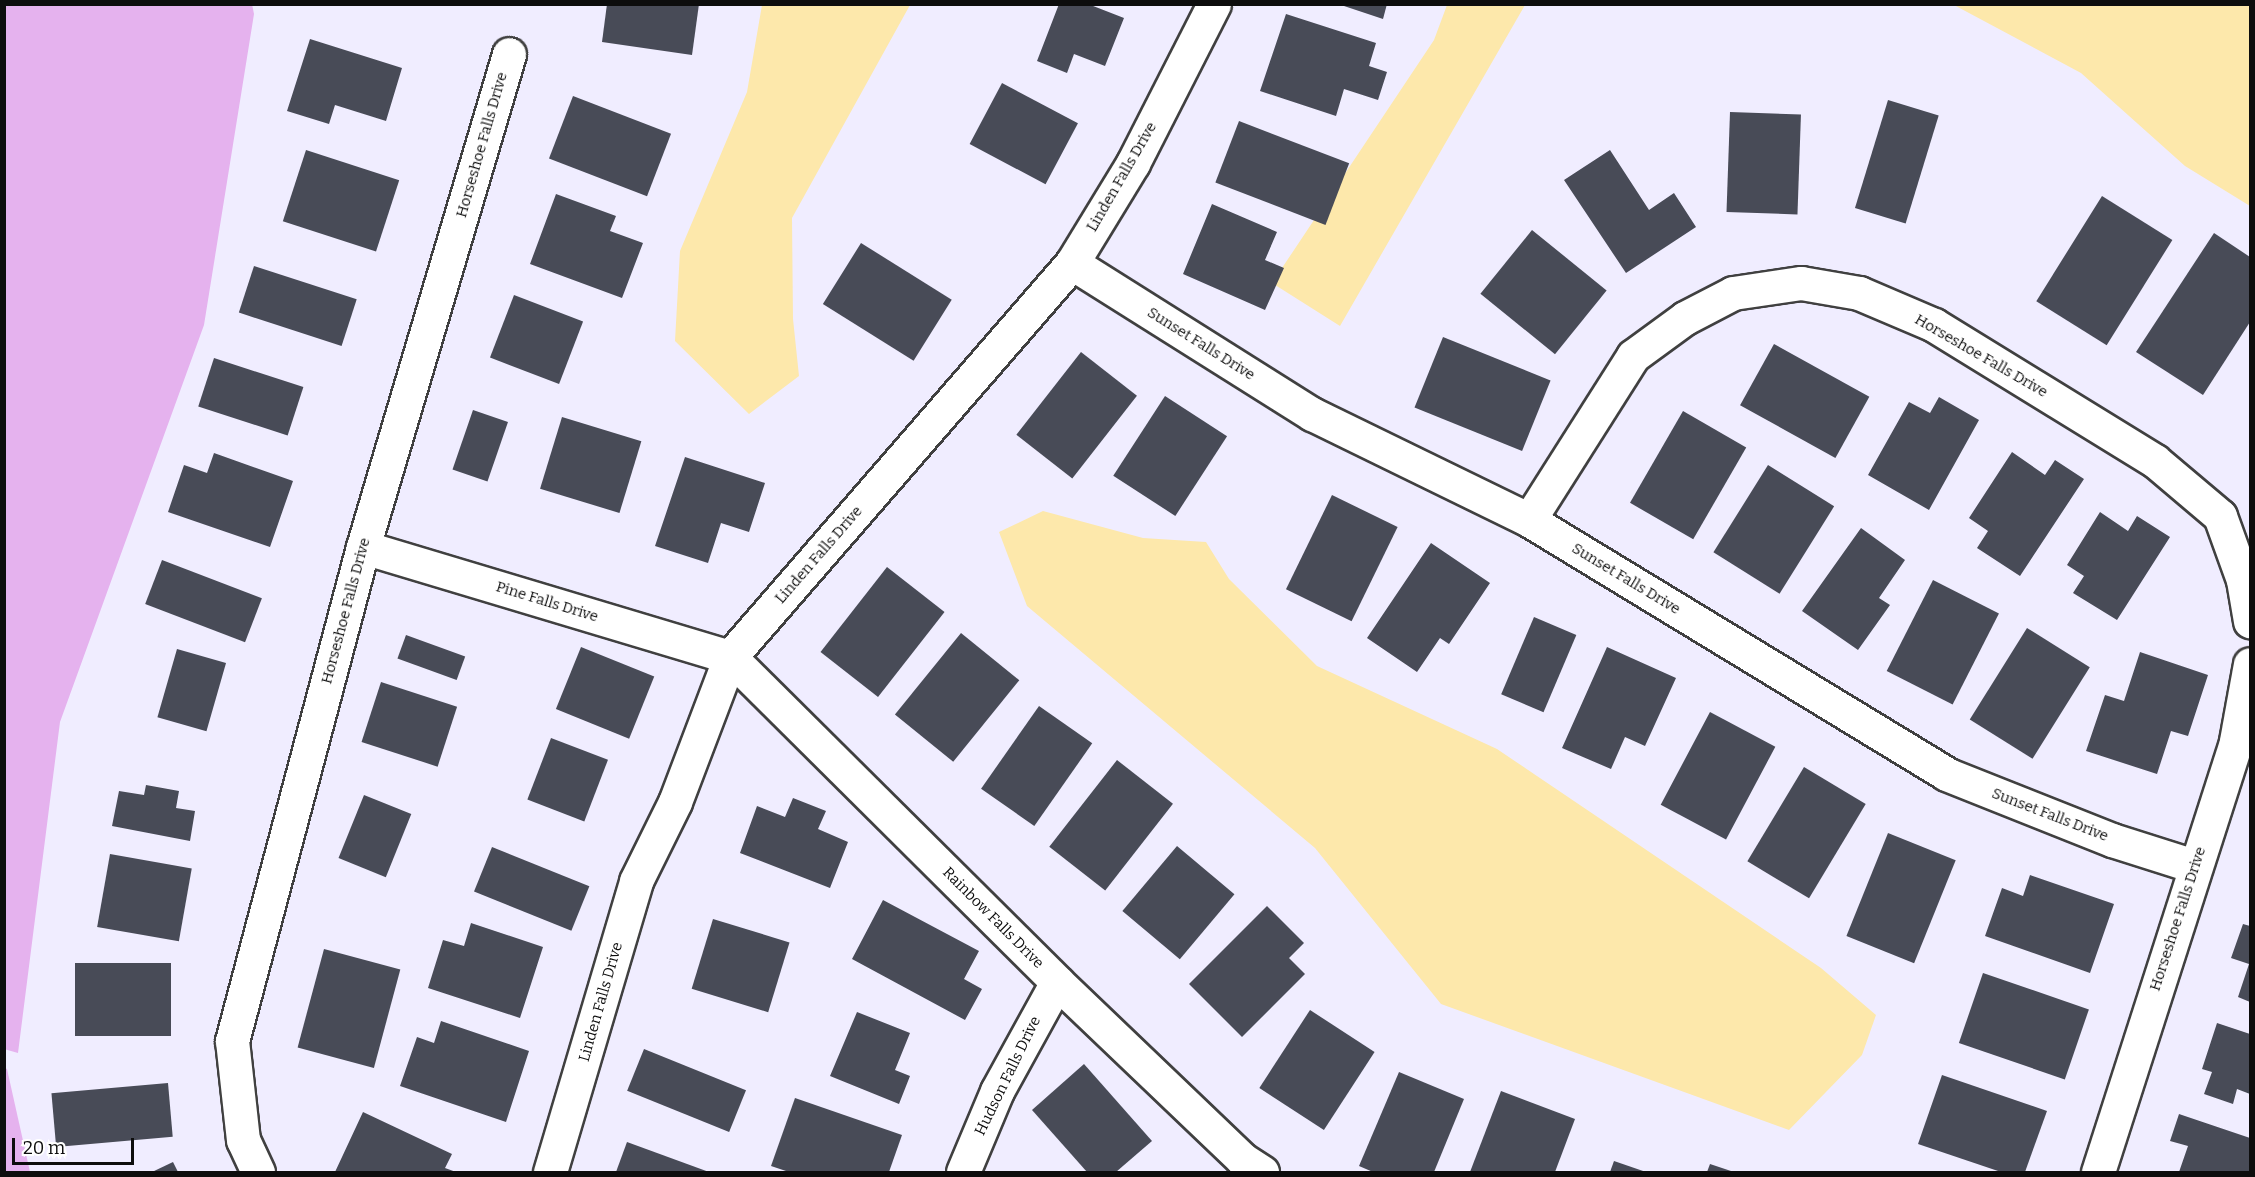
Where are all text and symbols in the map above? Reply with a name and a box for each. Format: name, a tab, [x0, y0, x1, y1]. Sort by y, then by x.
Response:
street label: Horseshoe Falls Drive	[453, 70, 511, 220]
street label: Linden Falls Drive	[1083, 119, 1161, 235]
street label: Sunset Falls Drive	[1144, 304, 1258, 384]
street label: Horseshoe Falls Drive	[1911, 311, 2051, 401]
street label: Linden Falls Drive	[772, 502, 866, 608]
street label: Horseshoe Falls Drive	[318, 536, 374, 686]
street label: Sunset Falls Drive	[1569, 540, 1683, 618]
street label: Pine Falls Drive	[494, 578, 600, 626]
street label: Sunset Falls Drive	[1989, 785, 2111, 845]
street label: Horseshoe Falls Drive	[2146, 845, 2210, 993]
street label: Rainbow Falls Drive	[939, 864, 1047, 972]
street label: Linden Falls Drive	[575, 940, 627, 1064]
street label: Hudson Falls Drive	[971, 1013, 1045, 1139]
scale bar	[15, 1126, 136, 1164]
text: 20 m	[23, 1137, 65, 1159]

